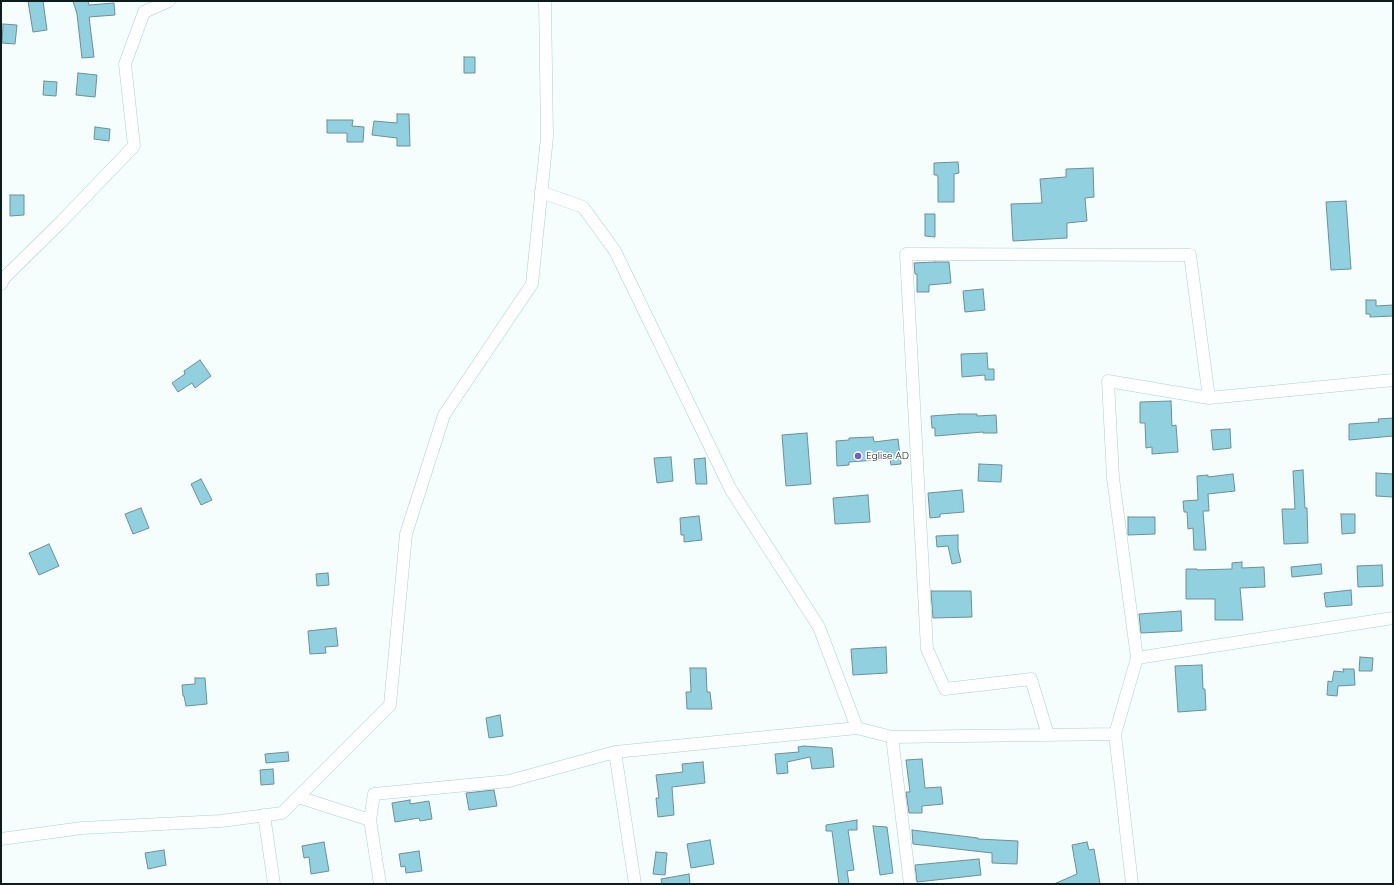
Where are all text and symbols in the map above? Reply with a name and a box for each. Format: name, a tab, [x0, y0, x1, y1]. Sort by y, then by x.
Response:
place label: Eglise AD	[866, 450, 909, 462]
marker: Eglise AD	[853, 451, 863, 461]

